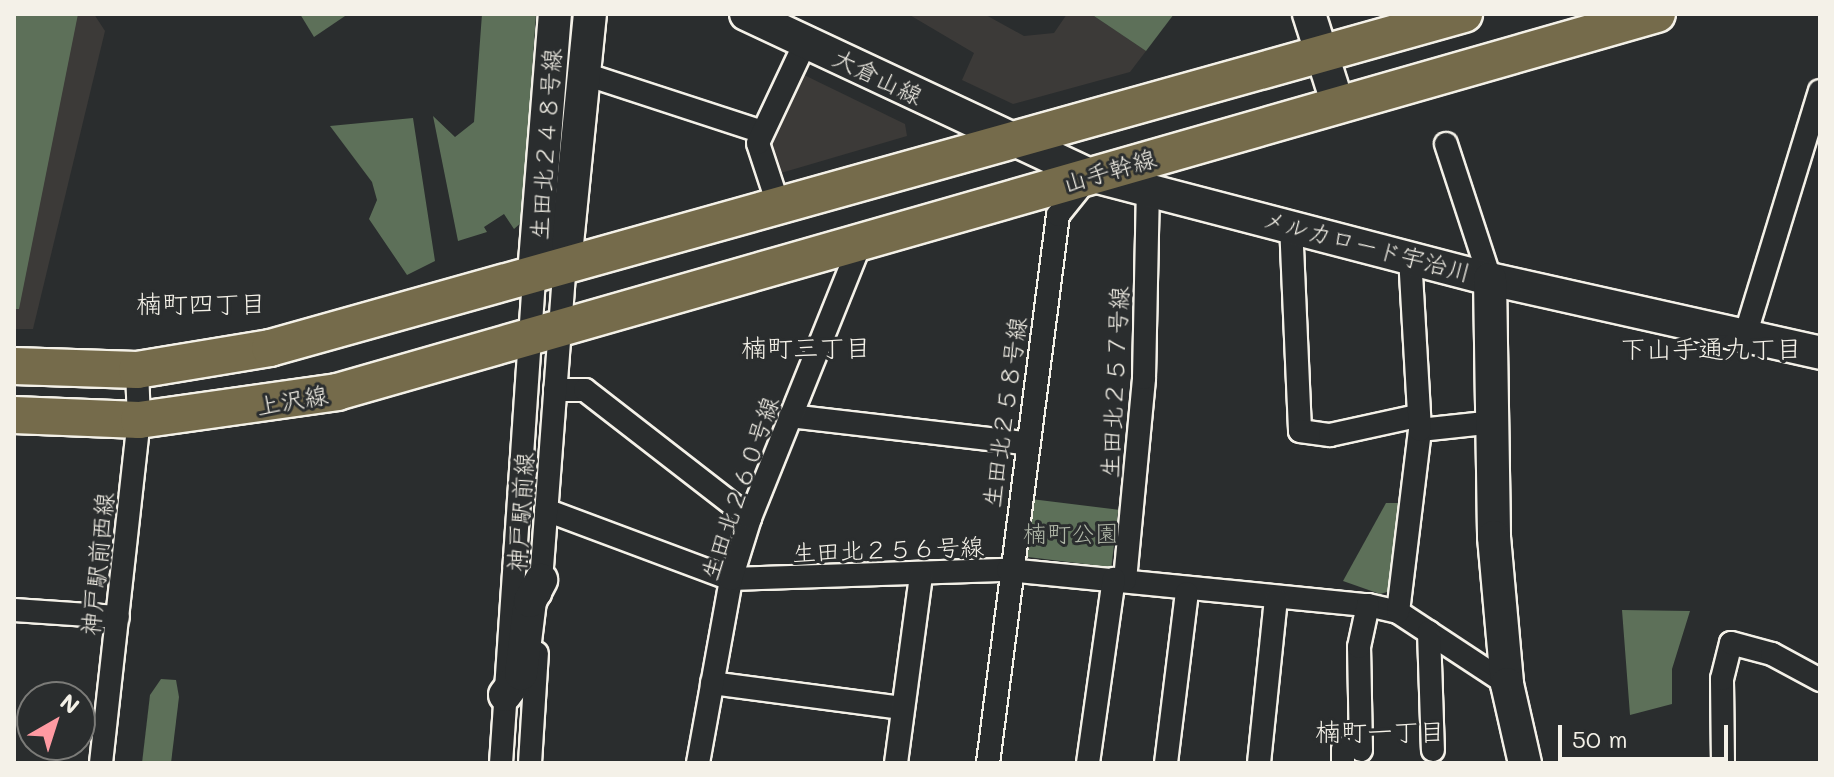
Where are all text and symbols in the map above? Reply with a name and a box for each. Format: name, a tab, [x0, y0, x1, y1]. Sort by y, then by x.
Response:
street label: 大倉山線	[829, 42, 927, 110]
street label: 生田北２４８号線	[524, 47, 566, 241]
street label: 山手幹線	[1059, 143, 1159, 197]
street label: メルカロード宇治川	[1259, 203, 1475, 287]
street label: 生田北２５７号線	[1095, 285, 1133, 479]
district label: 楠町四丁目	[136, 288, 266, 320]
street label: 生田北２５８号線	[976, 315, 1032, 509]
district label: 楠町三丁目	[741, 332, 871, 364]
district label: 下山手通九丁目	[1620, 333, 1802, 365]
street label: 上沢線	[254, 380, 330, 420]
street label: 生田北２６０号線	[694, 393, 784, 583]
street label: 神戸駅前線	[501, 451, 539, 573]
street label: 神戸駅前西線	[75, 491, 119, 637]
park label: 楠町公園	[1023, 519, 1119, 547]
street label: 生田北２５６号線	[792, 531, 984, 567]
north arrow	[16, 681, 96, 761]
text: N	[55, 687, 86, 720]
scale bar	[1562, 709, 1732, 759]
district label: 楠町一丁目	[1315, 716, 1445, 748]
text: 50 m	[1572, 723, 1628, 754]

